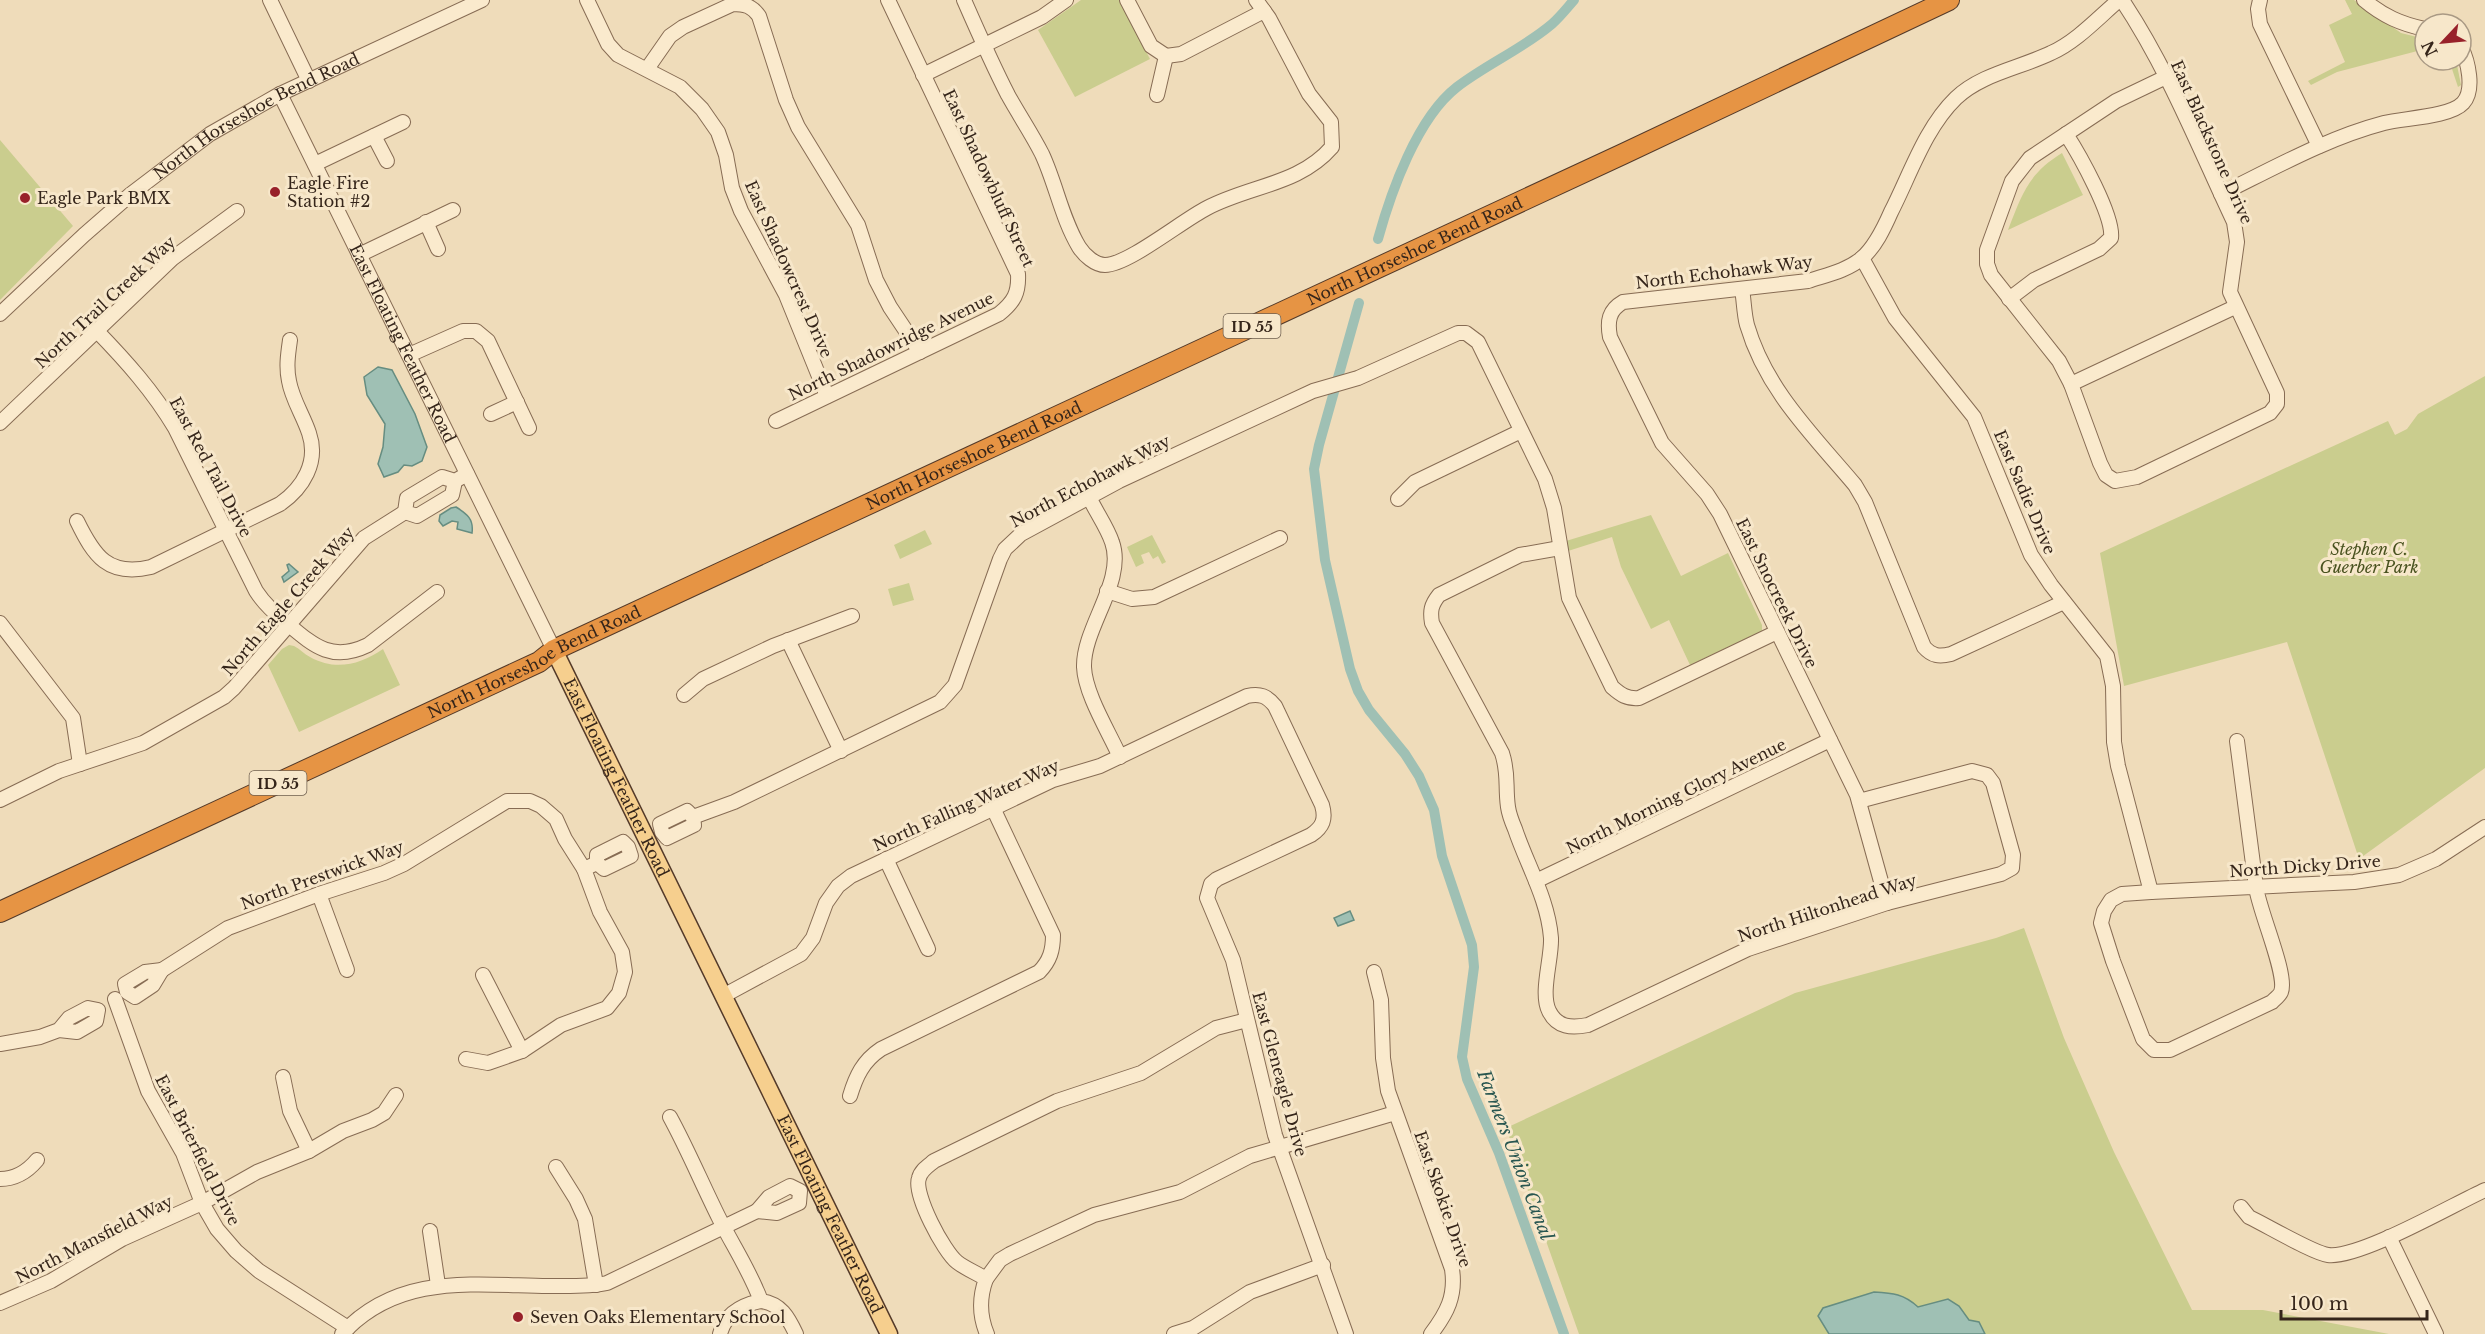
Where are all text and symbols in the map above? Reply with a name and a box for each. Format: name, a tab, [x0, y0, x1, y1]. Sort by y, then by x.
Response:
north arrow	[2413, 12, 2473, 72]
text: N	[2417, 37, 2442, 60]
street label: North Horseshoe Bend Road	[149, 48, 363, 184]
street label: East Blackstone Drive	[2167, 57, 2257, 227]
street label: East Shadowbluff Street	[939, 86, 1039, 270]
place label: Eagle Fire Station #2	[287, 173, 370, 211]
street label: East Shadowcrest Drive	[741, 177, 837, 361]
marker: Eagle Fire Station #2	[268, 185, 282, 199]
place label: Eagle Park BMX	[37, 188, 171, 208]
marker: Eagle Park BMX	[18, 191, 32, 205]
street label: North Horseshoe Bend Road	[1303, 192, 1526, 309]
street label: North Trail Creek Way	[31, 231, 180, 372]
street label: East Floating Feather Road	[345, 241, 460, 446]
street label: North Echohawk Way	[1634, 251, 1814, 293]
street label: North Shadowridge Avenue	[785, 288, 997, 404]
road number: ID 55	[1224, 314, 1280, 338]
street label: East Red Tail Drive	[166, 393, 256, 541]
street label: North Horseshoe Bend Road	[863, 397, 1085, 514]
street label: East Sadie Drive	[1990, 427, 2060, 557]
street label: North Echohawk Way	[1007, 430, 1174, 532]
street label: East Snocreek Drive	[1732, 515, 1822, 671]
street label: North Eagle Creek Way	[218, 522, 359, 680]
park label: Stephen C. Guerber Park	[2319, 539, 2419, 577]
street label: North Horseshoe Bend Road	[424, 601, 644, 722]
street label: East Floating Feather Road	[559, 675, 674, 880]
street label: North Morning Glory Avenue	[1563, 734, 1789, 858]
street label: North Falling Water Way	[870, 755, 1063, 855]
road number: ID 55	[250, 771, 306, 795]
street label: North Prestwick Way	[238, 836, 407, 914]
street label: North Dicky Drive	[2229, 851, 2381, 881]
street label: North Hiltonhead Way	[1735, 869, 1920, 946]
street label: East Gleneagle Drive	[1248, 989, 1312, 1159]
water label: Farmers Union Canal	[1472, 1066, 1558, 1244]
street label: East Brierfield Drive	[151, 1071, 245, 1229]
street label: East Floating Feather Road	[773, 1111, 887, 1317]
street label: East Skokie Drive	[1410, 1128, 1476, 1270]
street label: North Mansfield Way	[12, 1190, 177, 1287]
scale bar	[2281, 1283, 2426, 1321]
text: 100 m	[2290, 1293, 2348, 1315]
place label: Seven Oaks Elementary School	[530, 1307, 785, 1327]
marker: Seven Oaks Elementary School	[511, 1310, 525, 1324]

